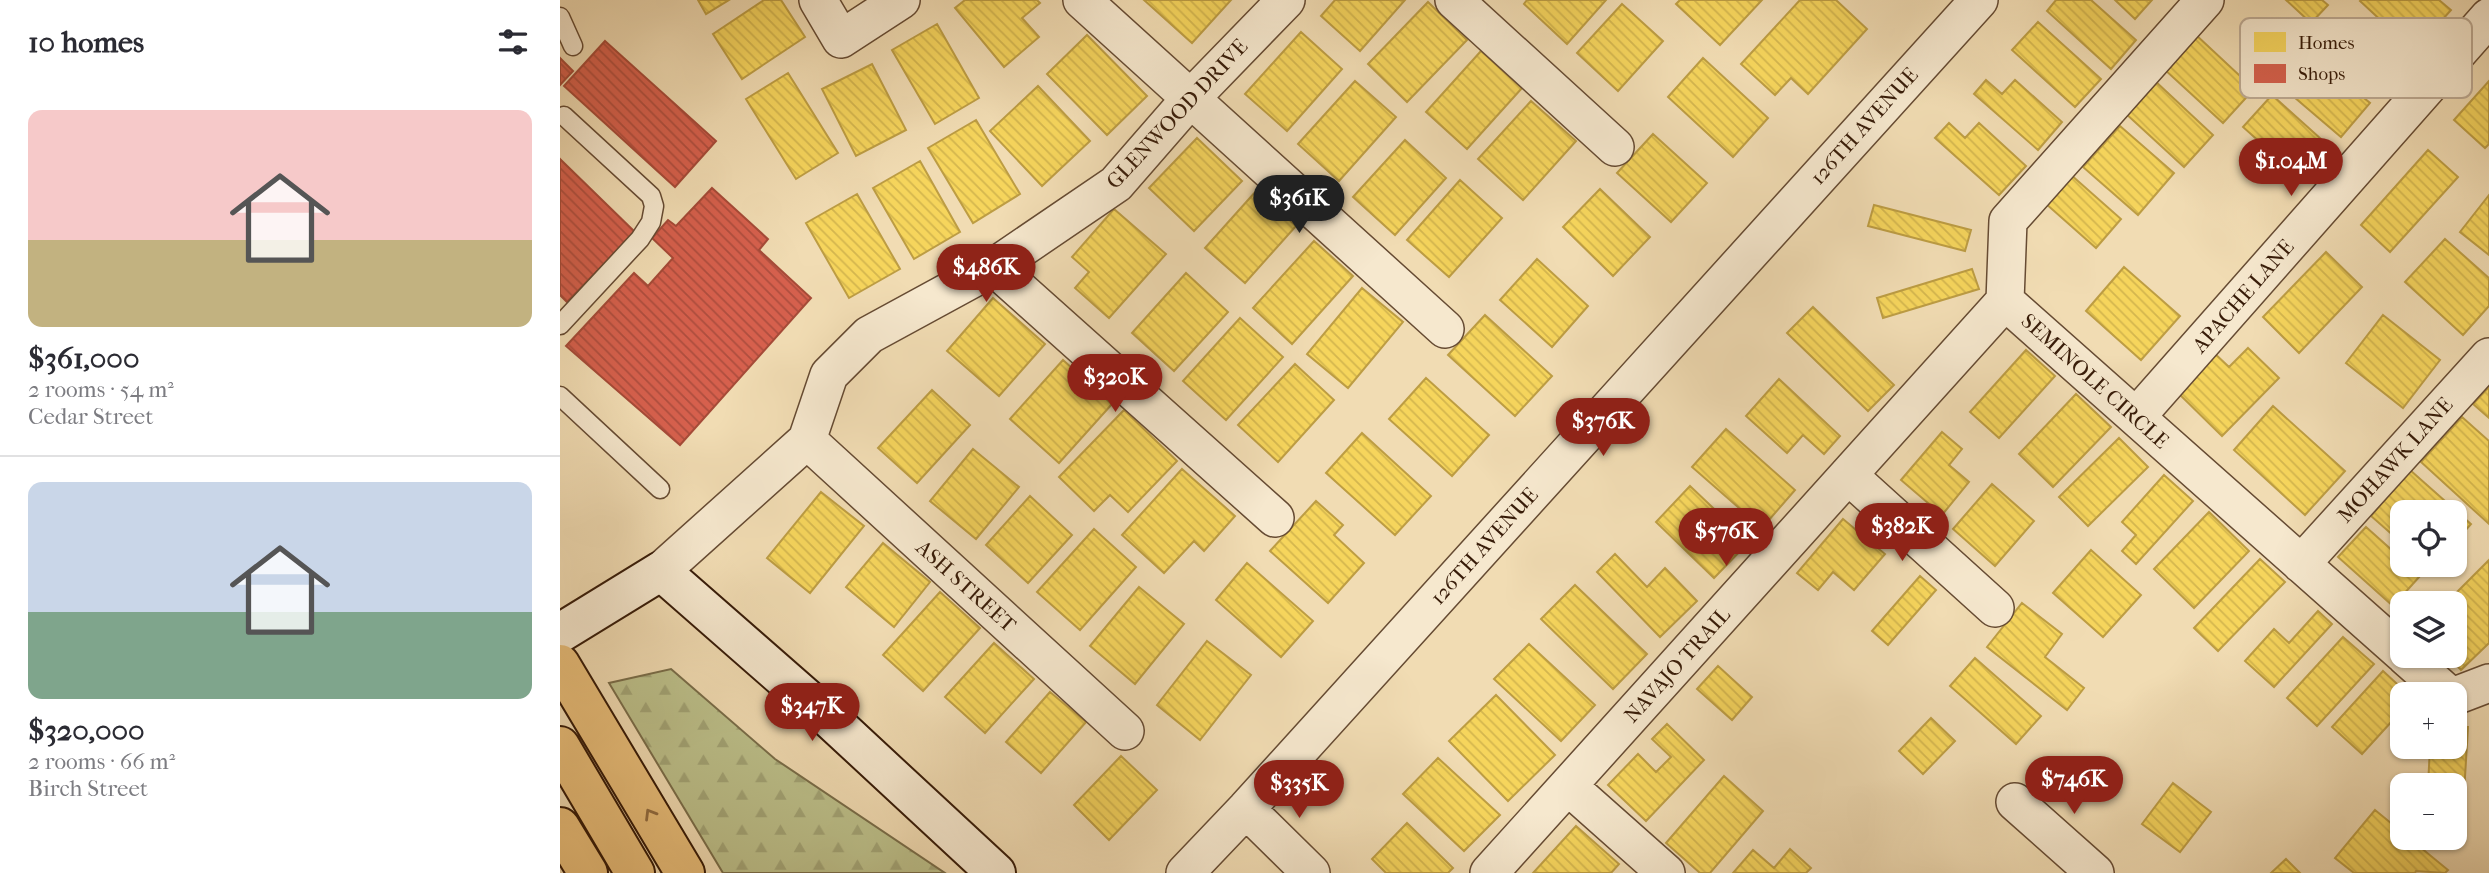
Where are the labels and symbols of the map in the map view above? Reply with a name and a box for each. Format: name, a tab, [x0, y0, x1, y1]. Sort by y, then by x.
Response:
legend	[2240, 18, 2472, 98]
text: Homes	[2298, 32, 2354, 54]
street label: GLENWOOD DRIVE	[1102, 34, 1253, 194]
street label: 126TH AVENUE	[1805, 63, 1923, 189]
text: Shops	[2298, 63, 2345, 85]
pin: $1.04M	[2234, 138, 2348, 198]
pin: $361K	[1250, 176, 1348, 235]
street label: APACHE LANE	[2187, 234, 2299, 358]
pin: $486K	[937, 244, 1035, 304]
street label: SEMINOLE CIRCLE	[2017, 309, 2174, 453]
pin: $320K	[1066, 354, 1164, 414]
street label: MOHAWK LANE	[2333, 392, 2458, 527]
pin: $376K	[1554, 398, 1652, 458]
street label: 126TH AVENUE	[1425, 483, 1543, 609]
pin: $382K	[1853, 504, 1951, 563]
pin: $576K	[1677, 508, 1775, 568]
street label: ASH STREET	[911, 534, 1021, 637]
street label: NAVAJO TRAIL	[1619, 602, 1735, 727]
pin: $347K	[763, 684, 861, 743]
pin: $746K	[2025, 756, 2123, 816]
pin: $335K	[1250, 760, 1348, 820]
one-way arrow	[645, 809, 658, 822]

